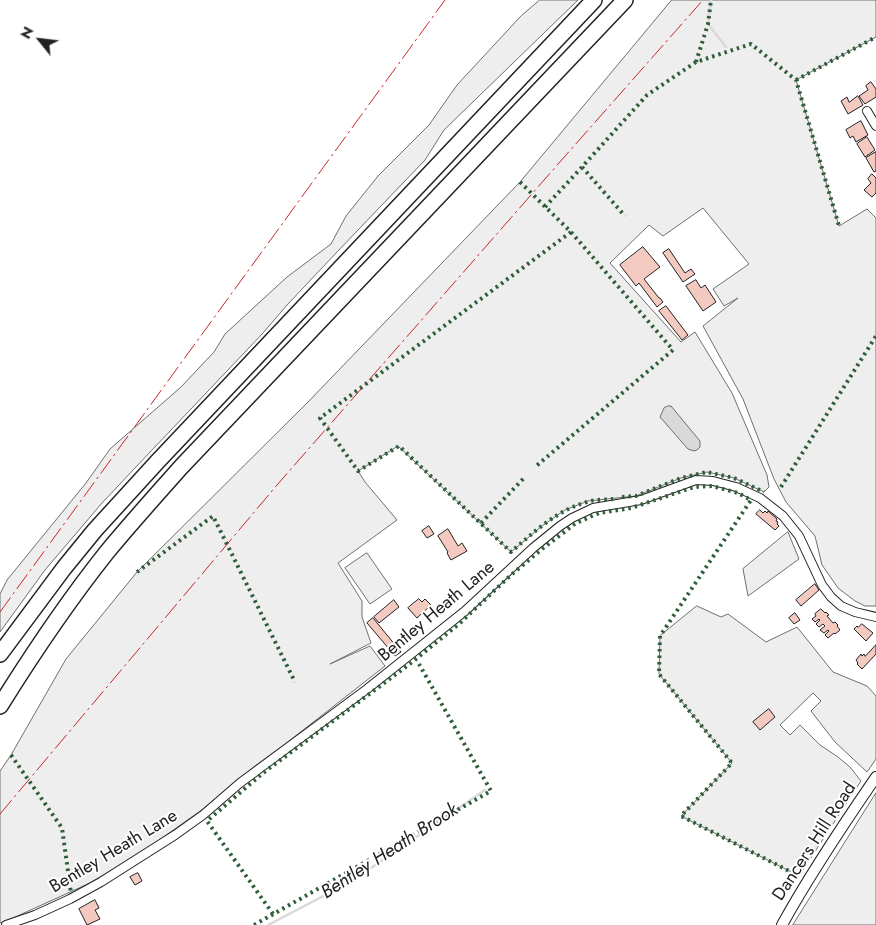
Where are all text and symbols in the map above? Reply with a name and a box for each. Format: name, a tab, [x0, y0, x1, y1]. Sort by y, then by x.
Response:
north arrow	[15, 15, 65, 65]
text: N	[15, 23, 38, 42]
street label: Bentley Heath Lane	[375, 557, 499, 667]
street label: Dancers Hill Road	[769, 779, 861, 905]
water label: Bentley Heath Brook	[317, 799, 463, 905]
street label: Bentley Heath Lane	[46, 805, 182, 899]

